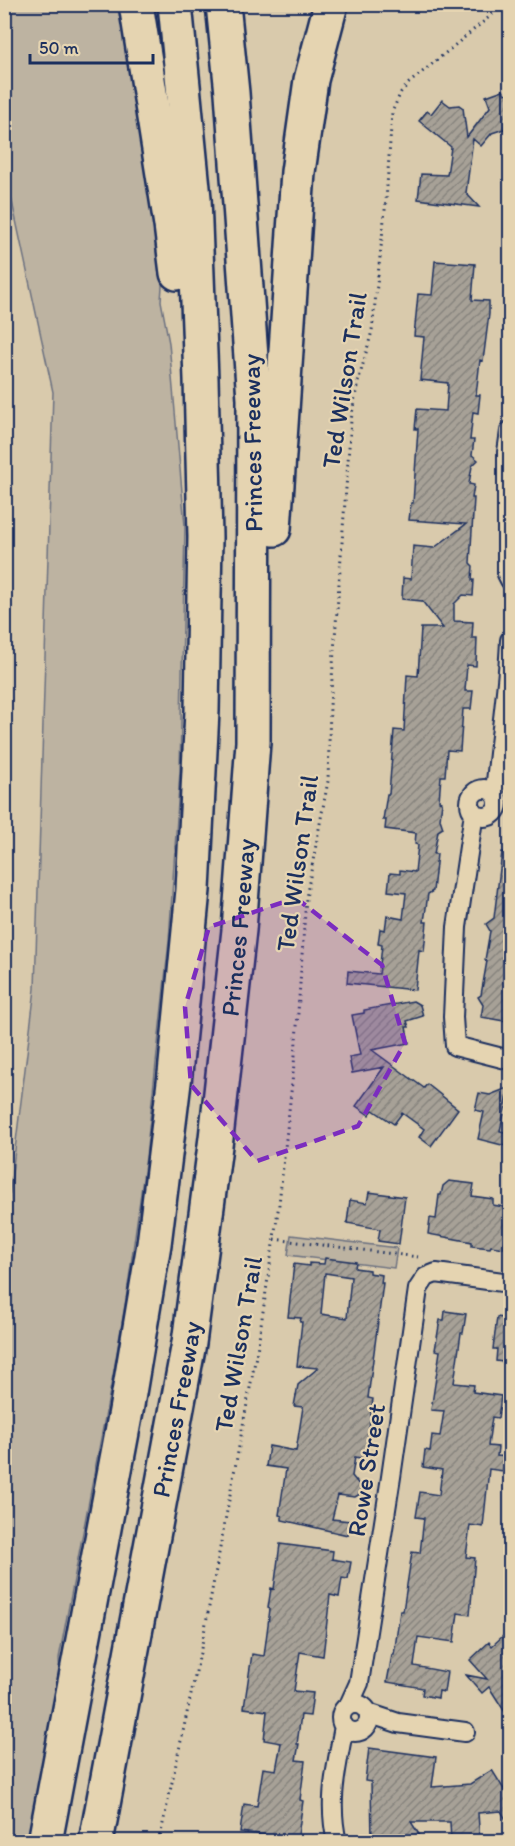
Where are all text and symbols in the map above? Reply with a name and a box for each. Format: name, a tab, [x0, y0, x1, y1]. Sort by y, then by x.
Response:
scale bar	[30, 27, 153, 65]
text: 50 m	[39, 37, 79, 59]
street label: Ted Wilson Trail	[314, 289, 374, 471]
street label: Princes Freeway	[234, 354, 270, 532]
street label: Ted Wilson Trail	[269, 773, 325, 953]
street label: Princes Freeway	[214, 837, 262, 1018]
street label: Ted Wilson Trail	[207, 1253, 269, 1435]
street label: Princes Freeway	[145, 1319, 208, 1500]
street label: Rowe Street	[340, 1401, 392, 1539]

